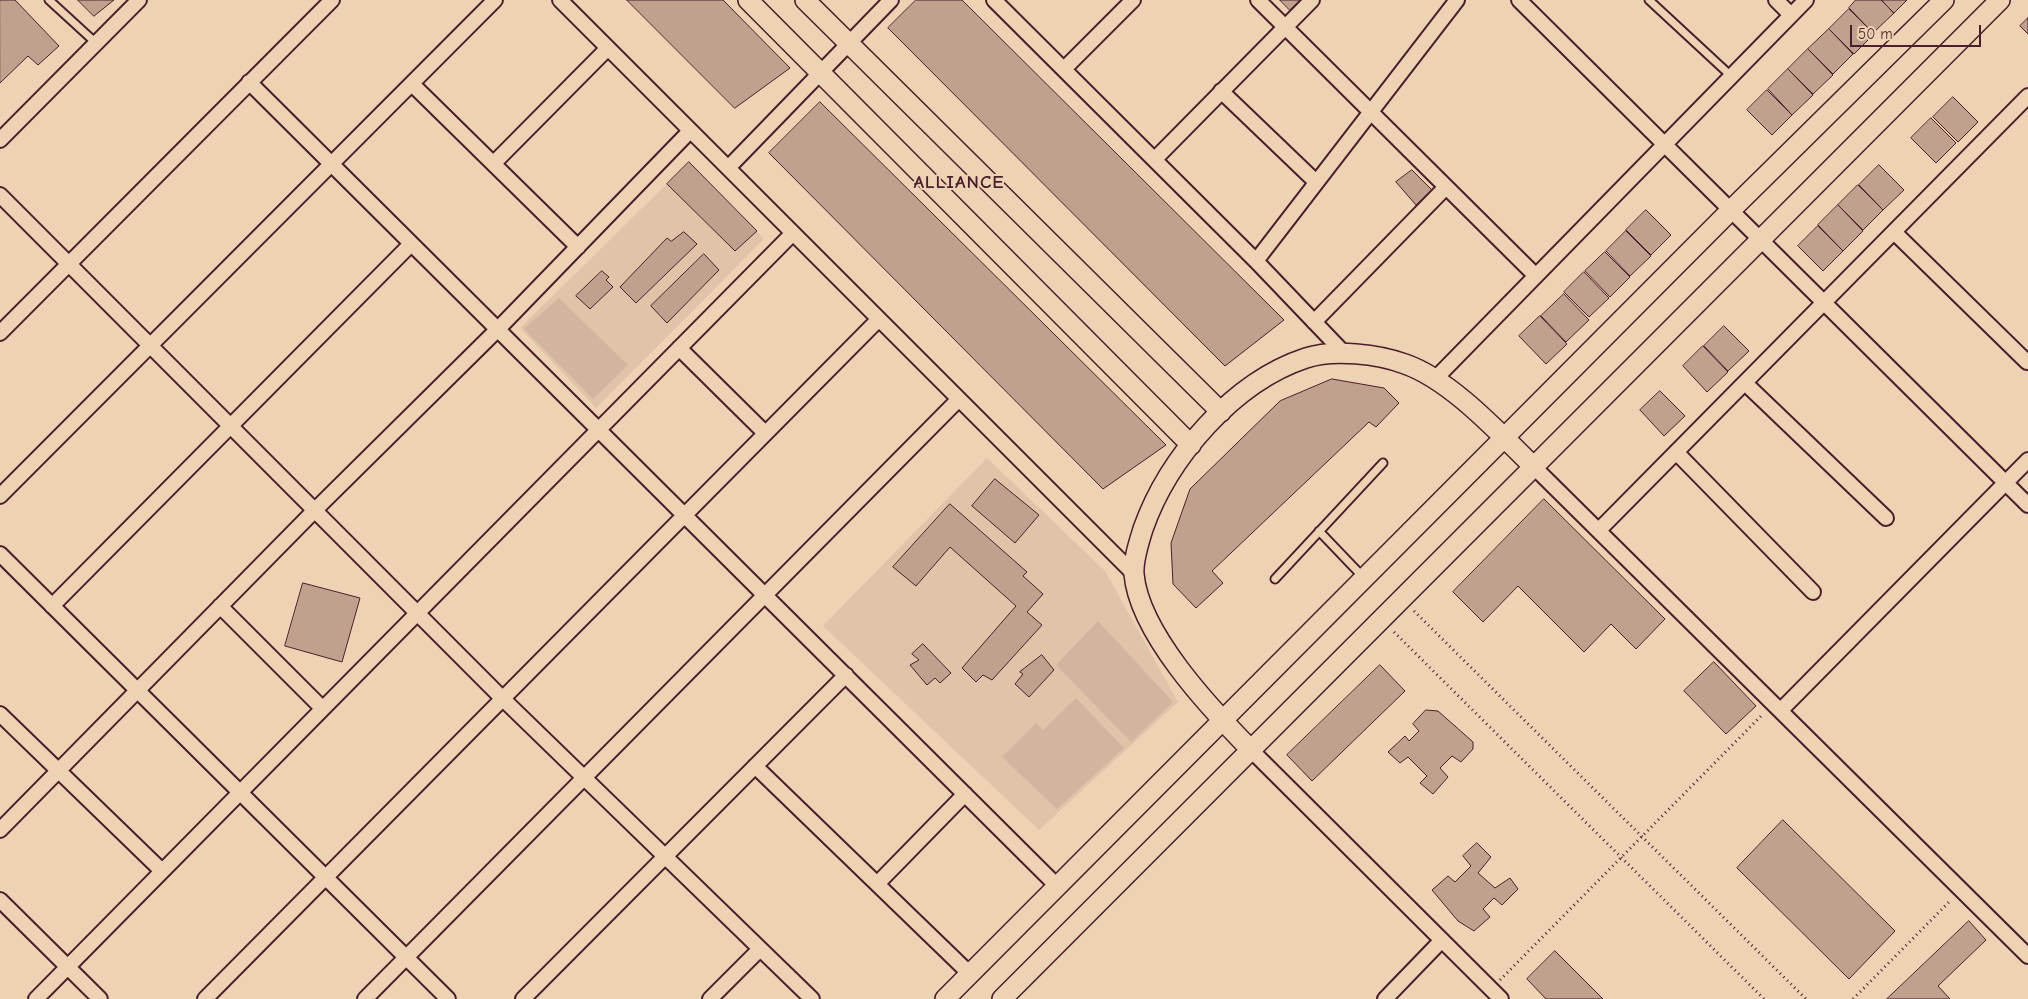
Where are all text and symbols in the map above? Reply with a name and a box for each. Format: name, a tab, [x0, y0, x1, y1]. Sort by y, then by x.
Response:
scale bar	[1853, 15, 1984, 47]
text: 50 m	[1858, 25, 1893, 43]
district label: ALLIANCE	[912, 172, 1006, 194]

